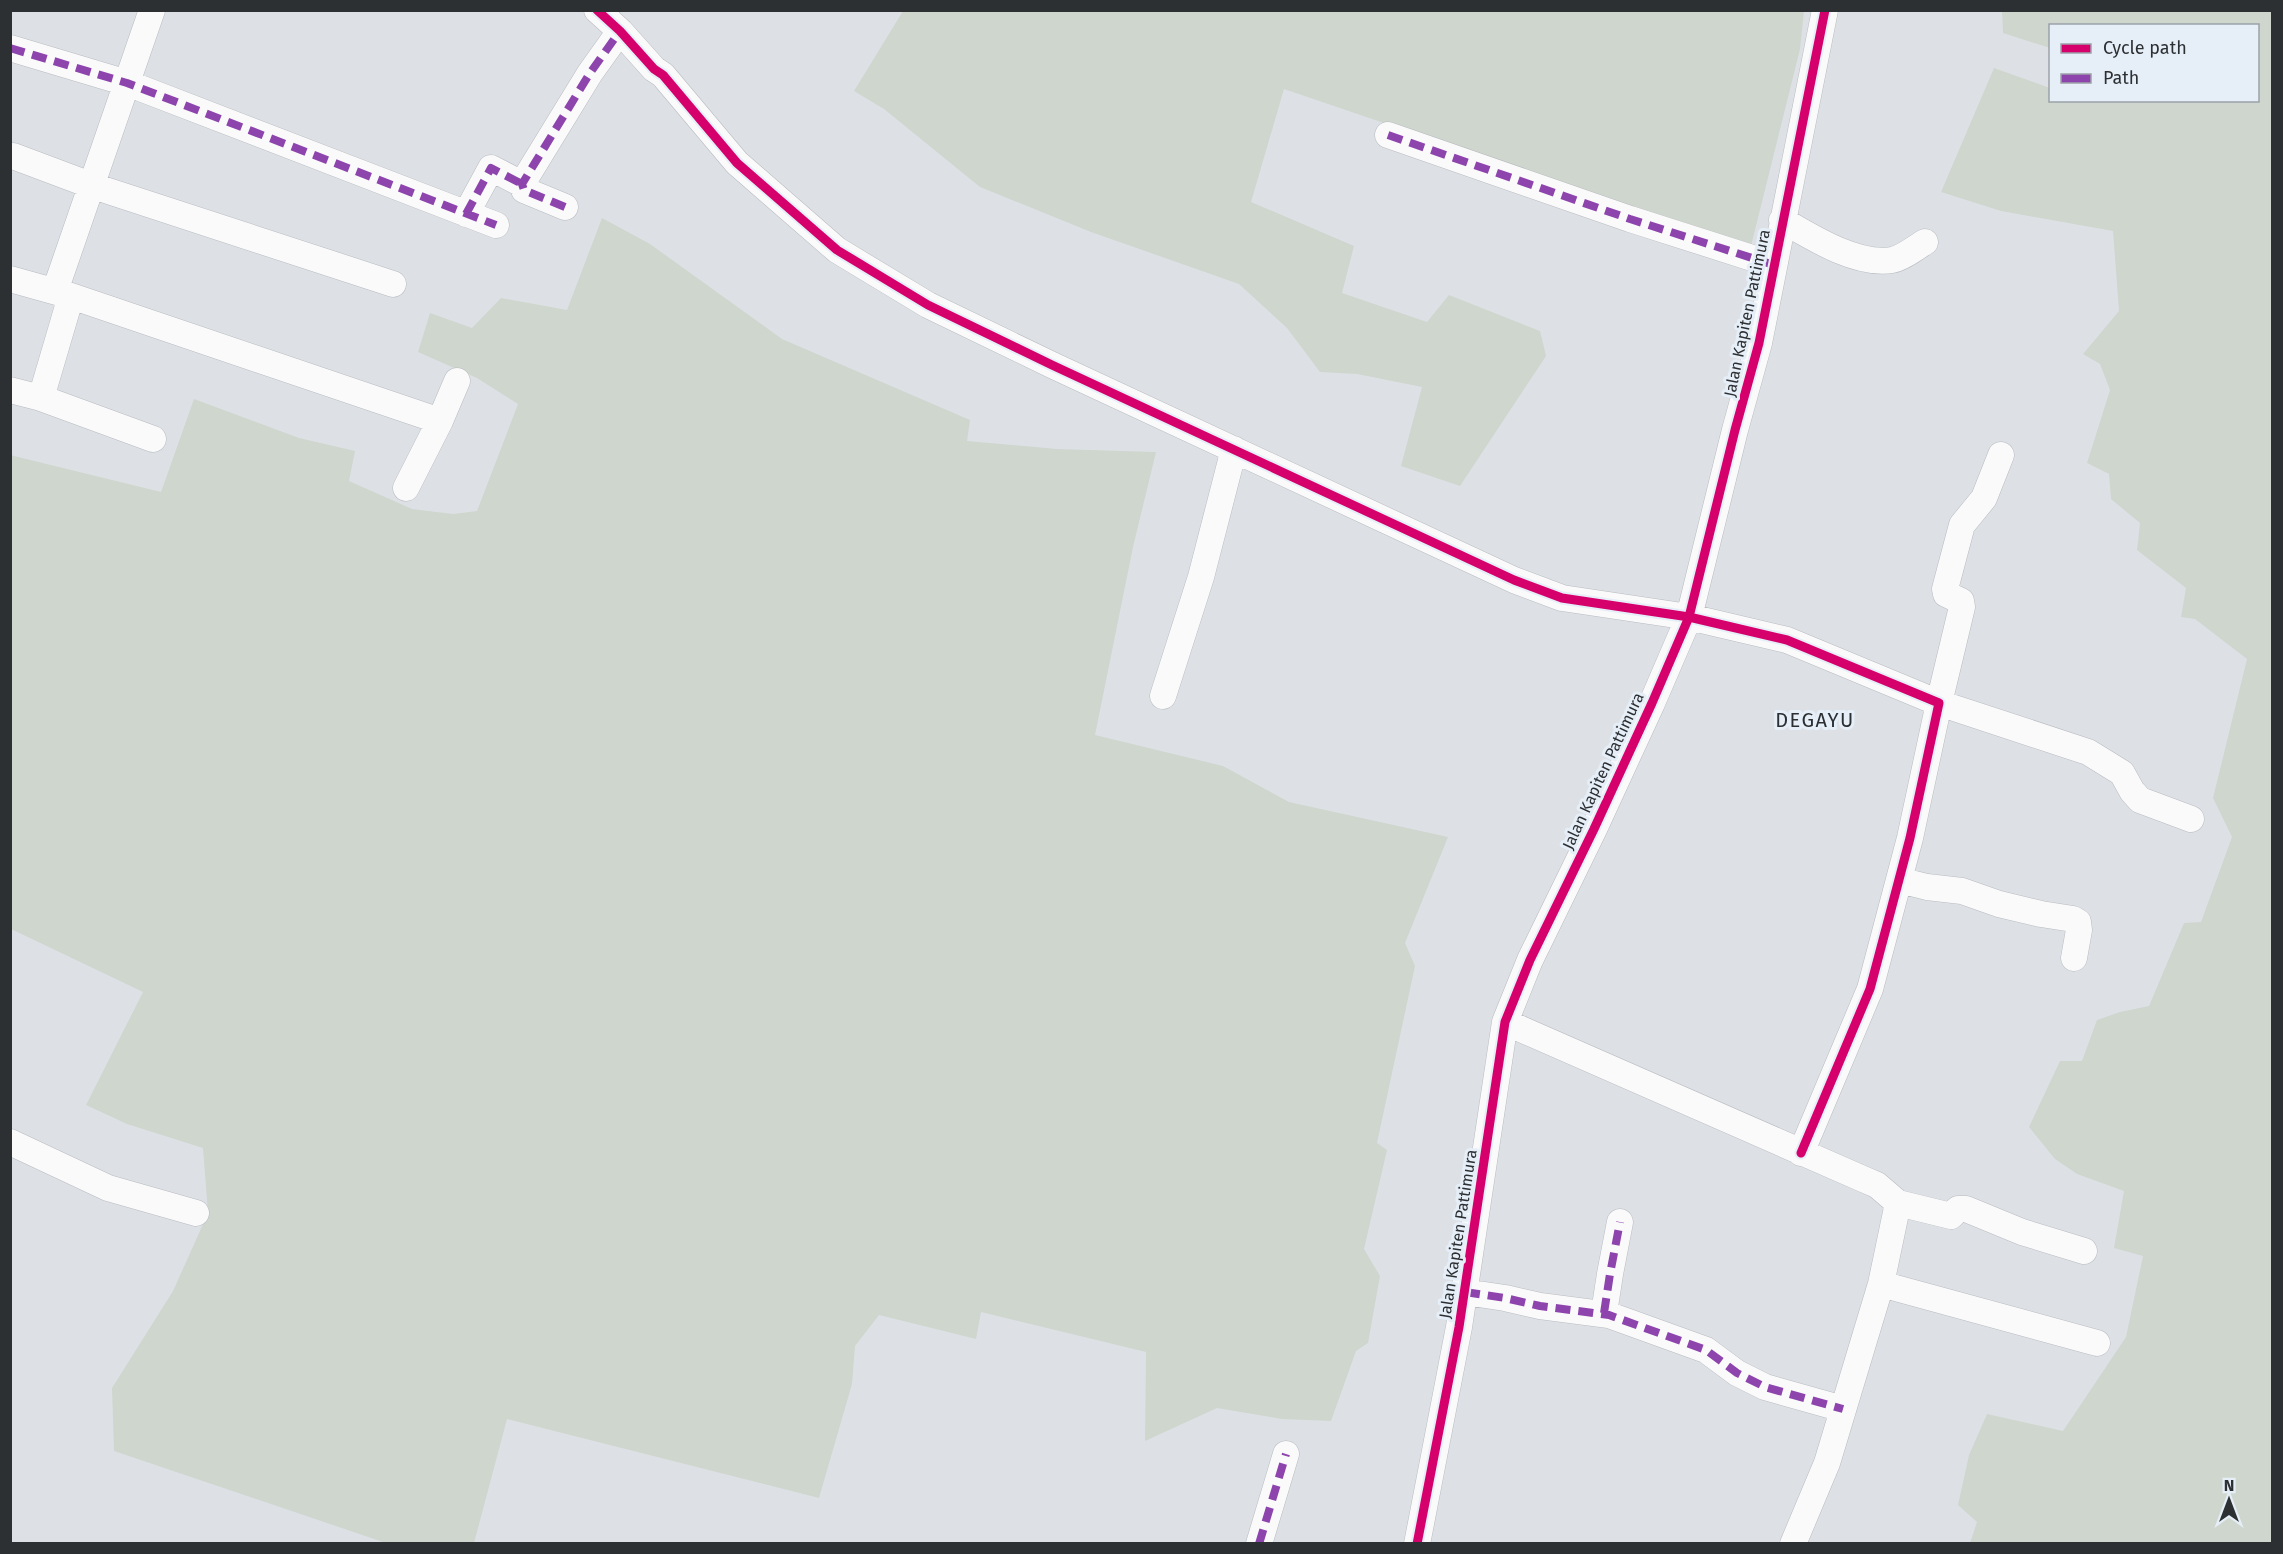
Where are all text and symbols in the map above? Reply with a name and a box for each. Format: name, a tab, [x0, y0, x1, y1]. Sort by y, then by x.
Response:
legend	[2049, 24, 2259, 102]
text: Cycle path	[2103, 37, 2187, 59]
text: Path	[2103, 67, 2139, 89]
street label: Jalan Kapiten Pattimura	[1720, 227, 1774, 399]
street label: Jalan Kapiten Pattimura	[1558, 690, 1648, 852]
district label: DEGAYU	[1775, 708, 1855, 732]
street label: Jalan Kapiten Pattimura	[1435, 1148, 1481, 1320]
north arrow	[2199, 1470, 2259, 1530]
text: N	[2224, 1476, 2234, 1495]

